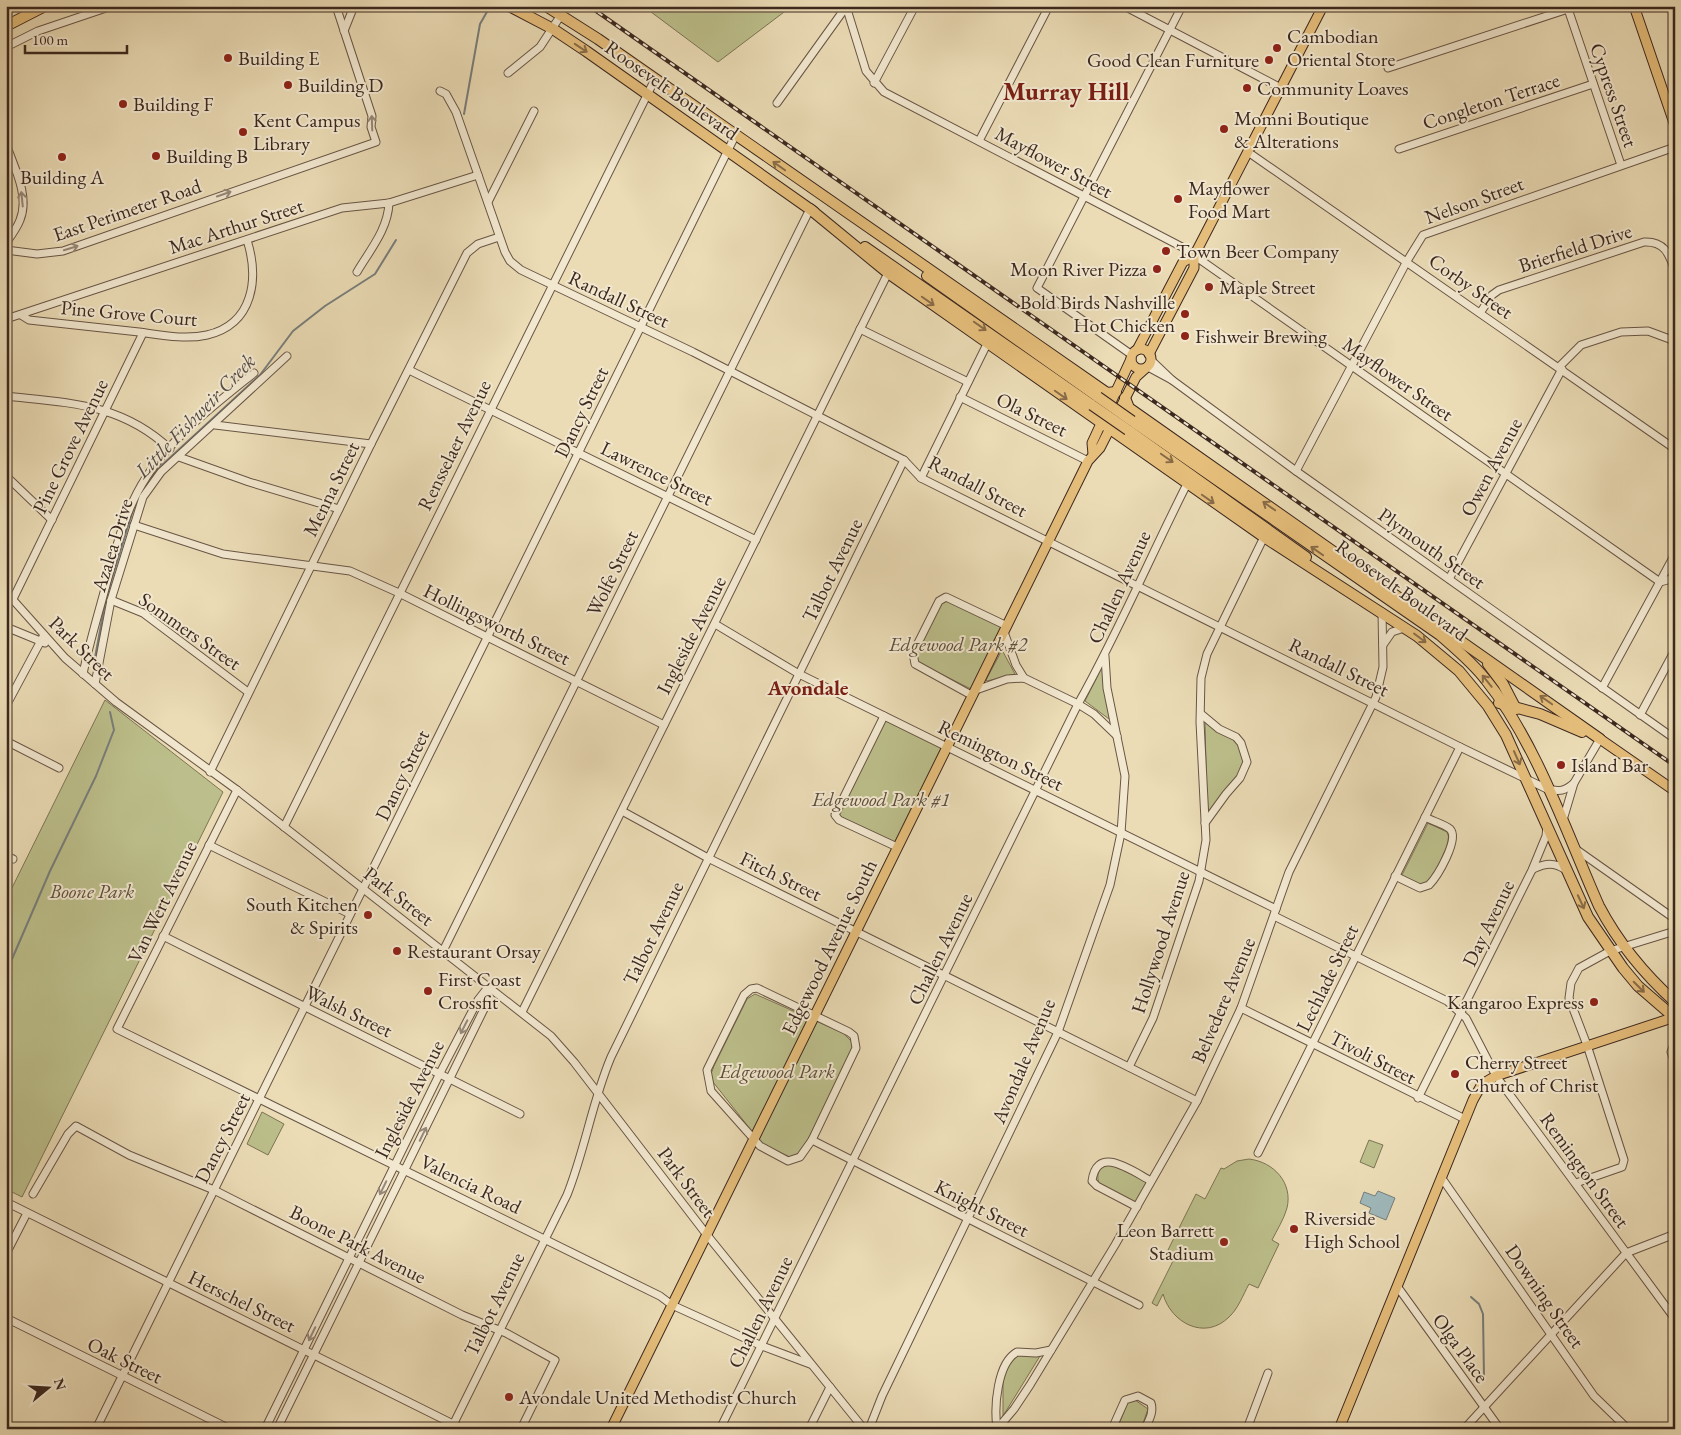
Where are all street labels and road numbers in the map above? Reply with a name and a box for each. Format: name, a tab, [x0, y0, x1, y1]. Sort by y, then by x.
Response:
street label: Roosevelt Boulevard	[600, 34, 745, 146]
street label: Cypress Street	[1584, 39, 1644, 151]
street label: Congleton Terrace	[1419, 67, 1563, 135]
street label: Mayflower Street	[991, 120, 1118, 204]
street label: Nelson Street	[1421, 170, 1528, 230]
street label: East Perimeter Road	[50, 172, 205, 248]
street label: Mac Arthur Street	[165, 192, 307, 260]
street label: Brierfield Drive	[1515, 217, 1635, 279]
street label: Corby Street	[1424, 247, 1519, 325]
street label: Randall Street	[564, 264, 674, 334]
street label: Pine Grove Court	[60, 294, 199, 332]
street label: Mayflower Street	[1338, 331, 1459, 427]
street label: Dancy Street	[548, 362, 614, 462]
street label: Pine Grove Avenue	[26, 374, 114, 518]
street label: Rensselaer Avenue	[411, 375, 497, 515]
street label: Ola Street	[992, 386, 1072, 443]
street label: Owen Avenue	[1454, 413, 1528, 521]
street label: Lawrence Street	[597, 435, 718, 512]
street label: Menna Street	[297, 437, 365, 541]
street label: Randall Street	[924, 449, 1033, 523]
street label: Azalea Drive	[85, 495, 139, 596]
street label: Plymouth Street	[1373, 501, 1491, 595]
street label: Talbot Avenue	[796, 514, 868, 626]
street label: Wolfe Street	[580, 525, 644, 620]
street label: Challen Avenue	[1081, 526, 1157, 648]
street label: Roosevelt Boulevard	[1331, 533, 1474, 647]
street label: Ingleside Avenue	[650, 571, 732, 699]
street label: Hollingsworth Street	[419, 577, 575, 671]
street label: Sommers Street	[134, 586, 247, 676]
street label: Park Street	[43, 610, 121, 686]
street label: Randall Street	[1285, 632, 1394, 703]
street label: Remington Street	[934, 713, 1069, 797]
street label: Dancy Street	[369, 725, 435, 825]
street label: Van Wert Avenue	[121, 837, 203, 967]
street label: Fitch Street	[736, 845, 827, 907]
street label: Edgewood Avenue South	[775, 855, 883, 1039]
street label: Park Street	[359, 861, 440, 932]
street label: Hollywood Avenue	[1125, 867, 1195, 1017]
street label: Day Avenue	[1456, 875, 1520, 971]
street label: Talbot Avenue	[617, 877, 689, 989]
street label: Challen Avenue	[902, 888, 978, 1009]
street label: Lechlade Street	[1290, 919, 1365, 1036]
street label: Belvedere Avenue	[1185, 933, 1261, 1067]
street label: Walsh Street	[301, 979, 397, 1044]
street label: Avondale Avenue	[985, 994, 1061, 1128]
street label: Tivoli Street	[1325, 1024, 1421, 1090]
street label: Ingleside Avenue	[368, 1035, 450, 1163]
street label: Dancy Street	[188, 1088, 256, 1188]
street label: Remington Street	[1534, 1107, 1636, 1233]
street label: Park Street	[652, 1141, 722, 1223]
street label: Valencia Road	[416, 1148, 527, 1220]
street label: Knight Street	[931, 1173, 1034, 1243]
street label: Boone Park Avenue	[286, 1199, 431, 1290]
street label: Downing Street	[1500, 1239, 1591, 1354]
street label: Talbot Avenue	[458, 1248, 530, 1360]
street label: Challen Avenue	[722, 1251, 798, 1372]
street label: Herschel Street	[184, 1264, 301, 1338]
street label: Olga Place	[1427, 1308, 1495, 1388]
street label: Oak Street	[83, 1331, 168, 1390]

